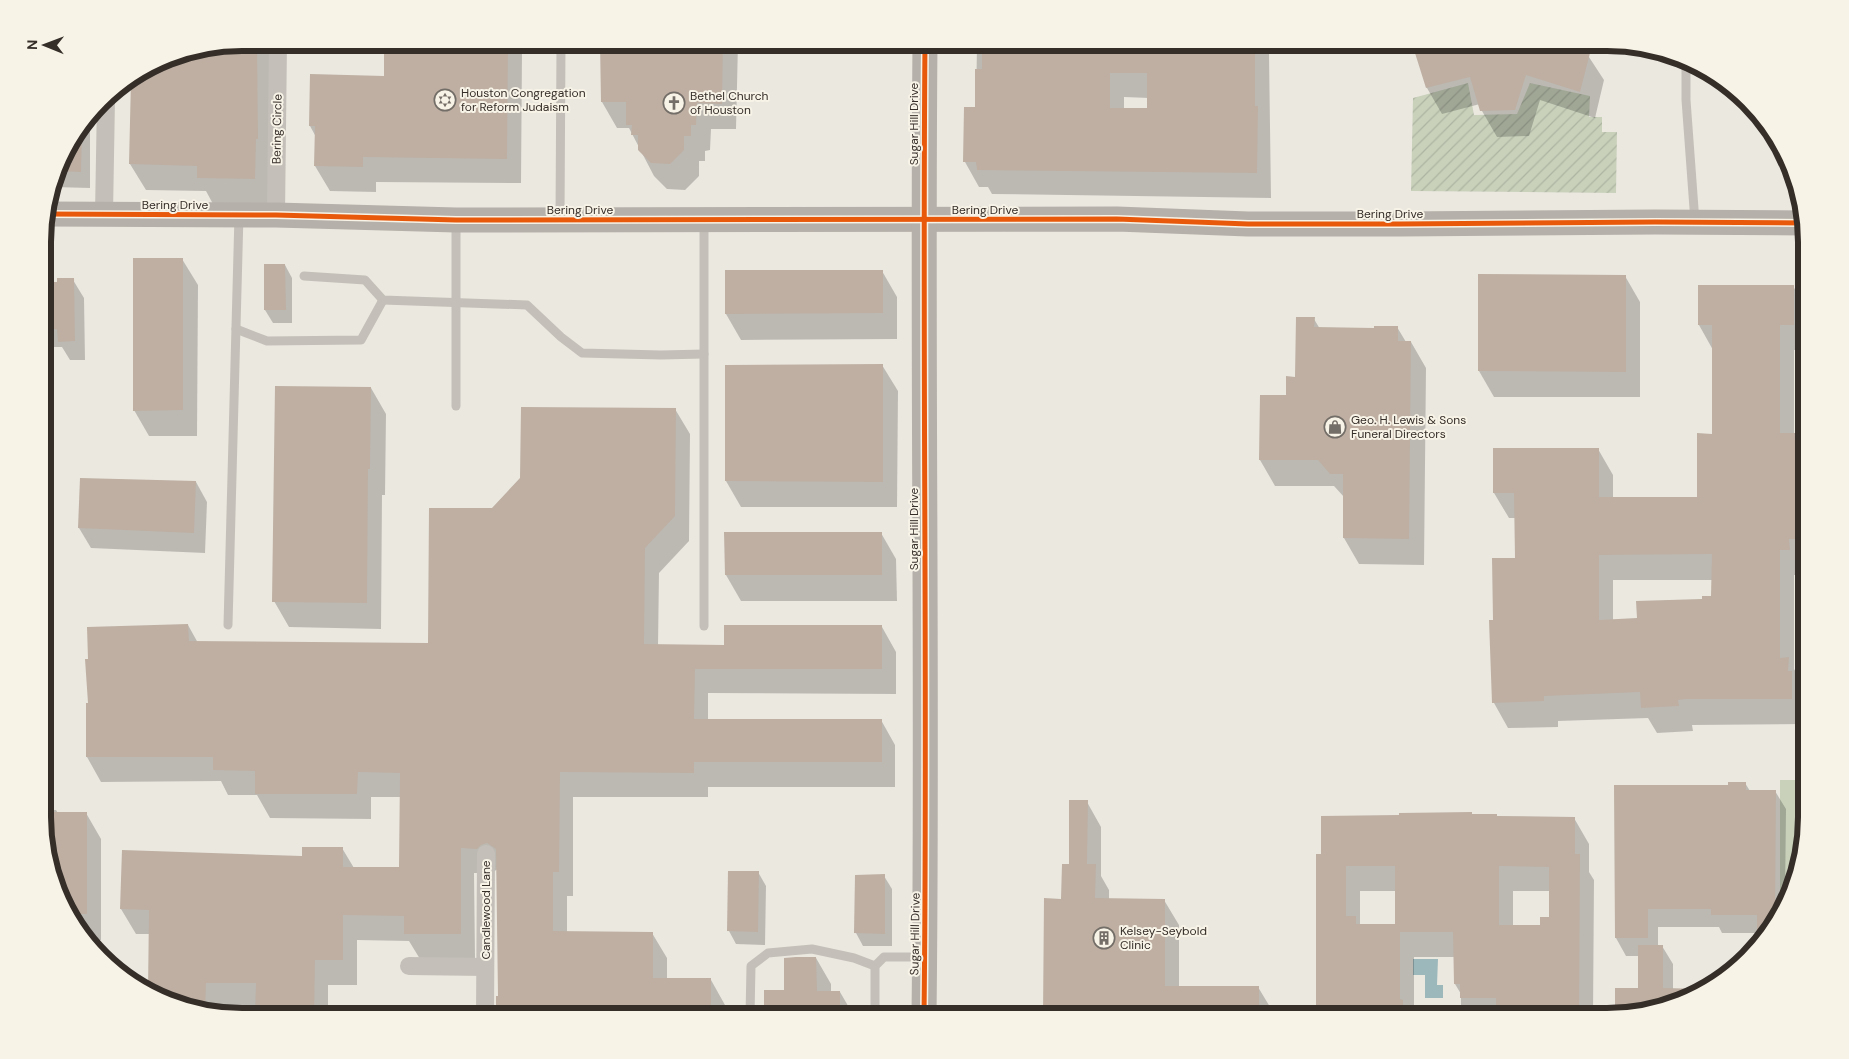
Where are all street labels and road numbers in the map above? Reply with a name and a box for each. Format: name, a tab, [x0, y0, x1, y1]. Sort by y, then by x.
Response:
street label: Sugar Hill Drive	[906, 82, 922, 165]
street label: Bering Circle	[268, 94, 286, 164]
street label: Bering Drive	[142, 197, 208, 213]
street label: Bering Drive	[547, 202, 613, 218]
street label: Bering Drive	[952, 202, 1018, 218]
street label: Bering Drive	[1357, 206, 1423, 222]
street label: Sugar Hill Drive	[906, 487, 922, 570]
street label: Candlewood Lane	[478, 860, 494, 960]
street label: Sugar Hill Drive	[906, 892, 924, 975]

